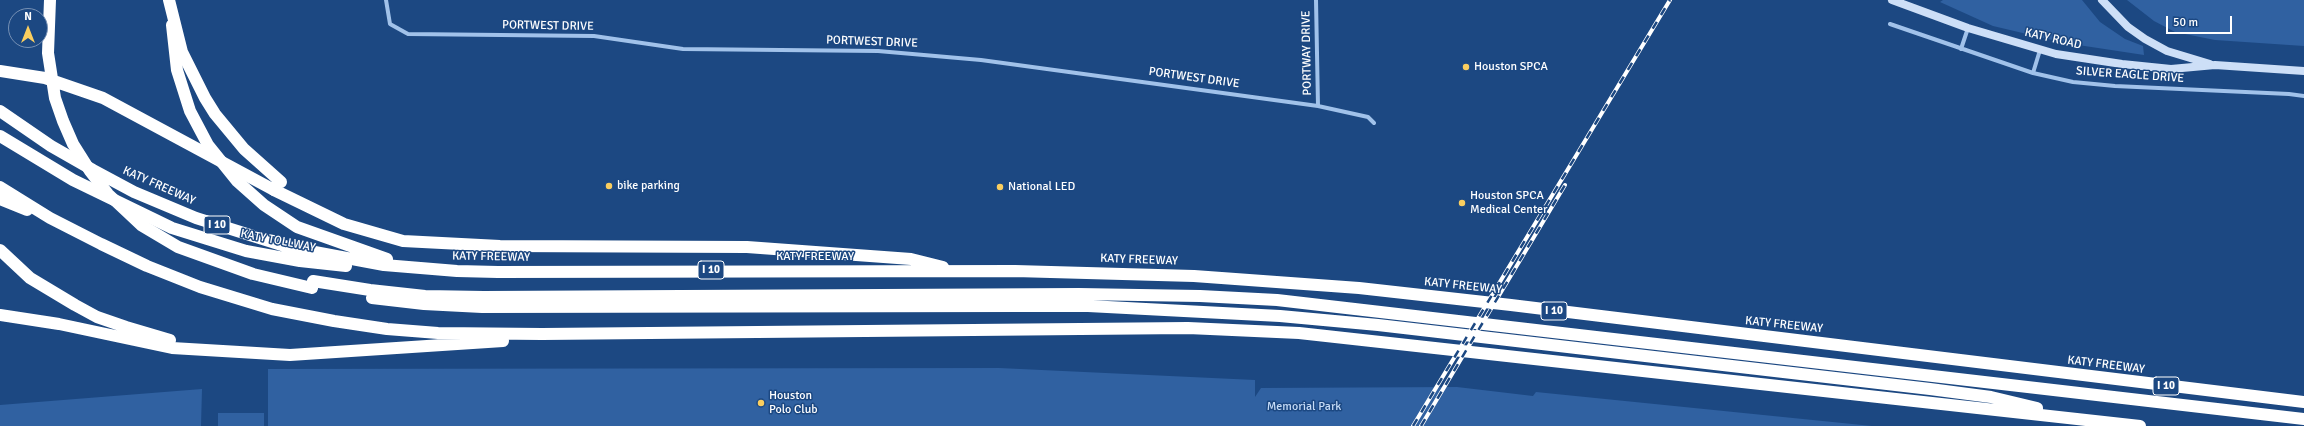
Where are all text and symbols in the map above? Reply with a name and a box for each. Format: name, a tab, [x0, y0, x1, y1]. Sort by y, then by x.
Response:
north arrow	[8, 8, 48, 48]
scale bar	[2168, 8, 2234, 34]
text: N	[24, 10, 32, 23]
street label: PORTWAY DRIVE	[1299, 10, 1315, 96]
text: 50 m	[2173, 15, 2198, 30]
street label: PORTWEST DRIVE	[502, 18, 594, 34]
street label: KATY ROAD	[2023, 25, 2083, 53]
street label: PORTWEST DRIVE	[826, 33, 918, 51]
place label: Houston SPCA	[1474, 60, 1548, 74]
marker: Houston SPCA	[1461, 62, 1471, 72]
street label: PORTWEST DRIVE	[1148, 64, 1240, 92]
street label: SILVER EAGLE DRIVE	[2075, 64, 2185, 86]
street label: KATY FREEWAY	[120, 164, 198, 208]
place label: bike parking	[617, 179, 680, 193]
place label: National LED	[1008, 180, 1075, 194]
marker: bike parking	[604, 181, 614, 191]
marker: National LED	[995, 182, 1005, 192]
place label: Houston SPCA Medical Center	[1470, 189, 1547, 217]
marker: Houston SPCA Medical Center	[1457, 198, 1467, 208]
road number: I 10	[204, 216, 230, 234]
street label: KATY TOLLWAY	[239, 227, 317, 255]
street label: KATY FREEWAY	[452, 249, 530, 265]
street label: KATY FREEWAY	[776, 250, 854, 264]
street label: KATY FREEWAY	[1100, 251, 1178, 269]
road number: I 10	[698, 261, 724, 279]
street label: KATY FREEWAY	[1423, 275, 1503, 297]
road number: I 10	[1541, 302, 1567, 320]
street label: KATY FREEWAY	[1744, 314, 1824, 336]
street label: KATY FREEWAY	[2066, 353, 2146, 377]
road number: I 10	[2153, 377, 2179, 395]
place label: Houston Polo Club	[769, 389, 818, 417]
marker: Houston Polo Club	[756, 398, 766, 408]
park label: Memorial Park	[1267, 400, 1341, 414]

